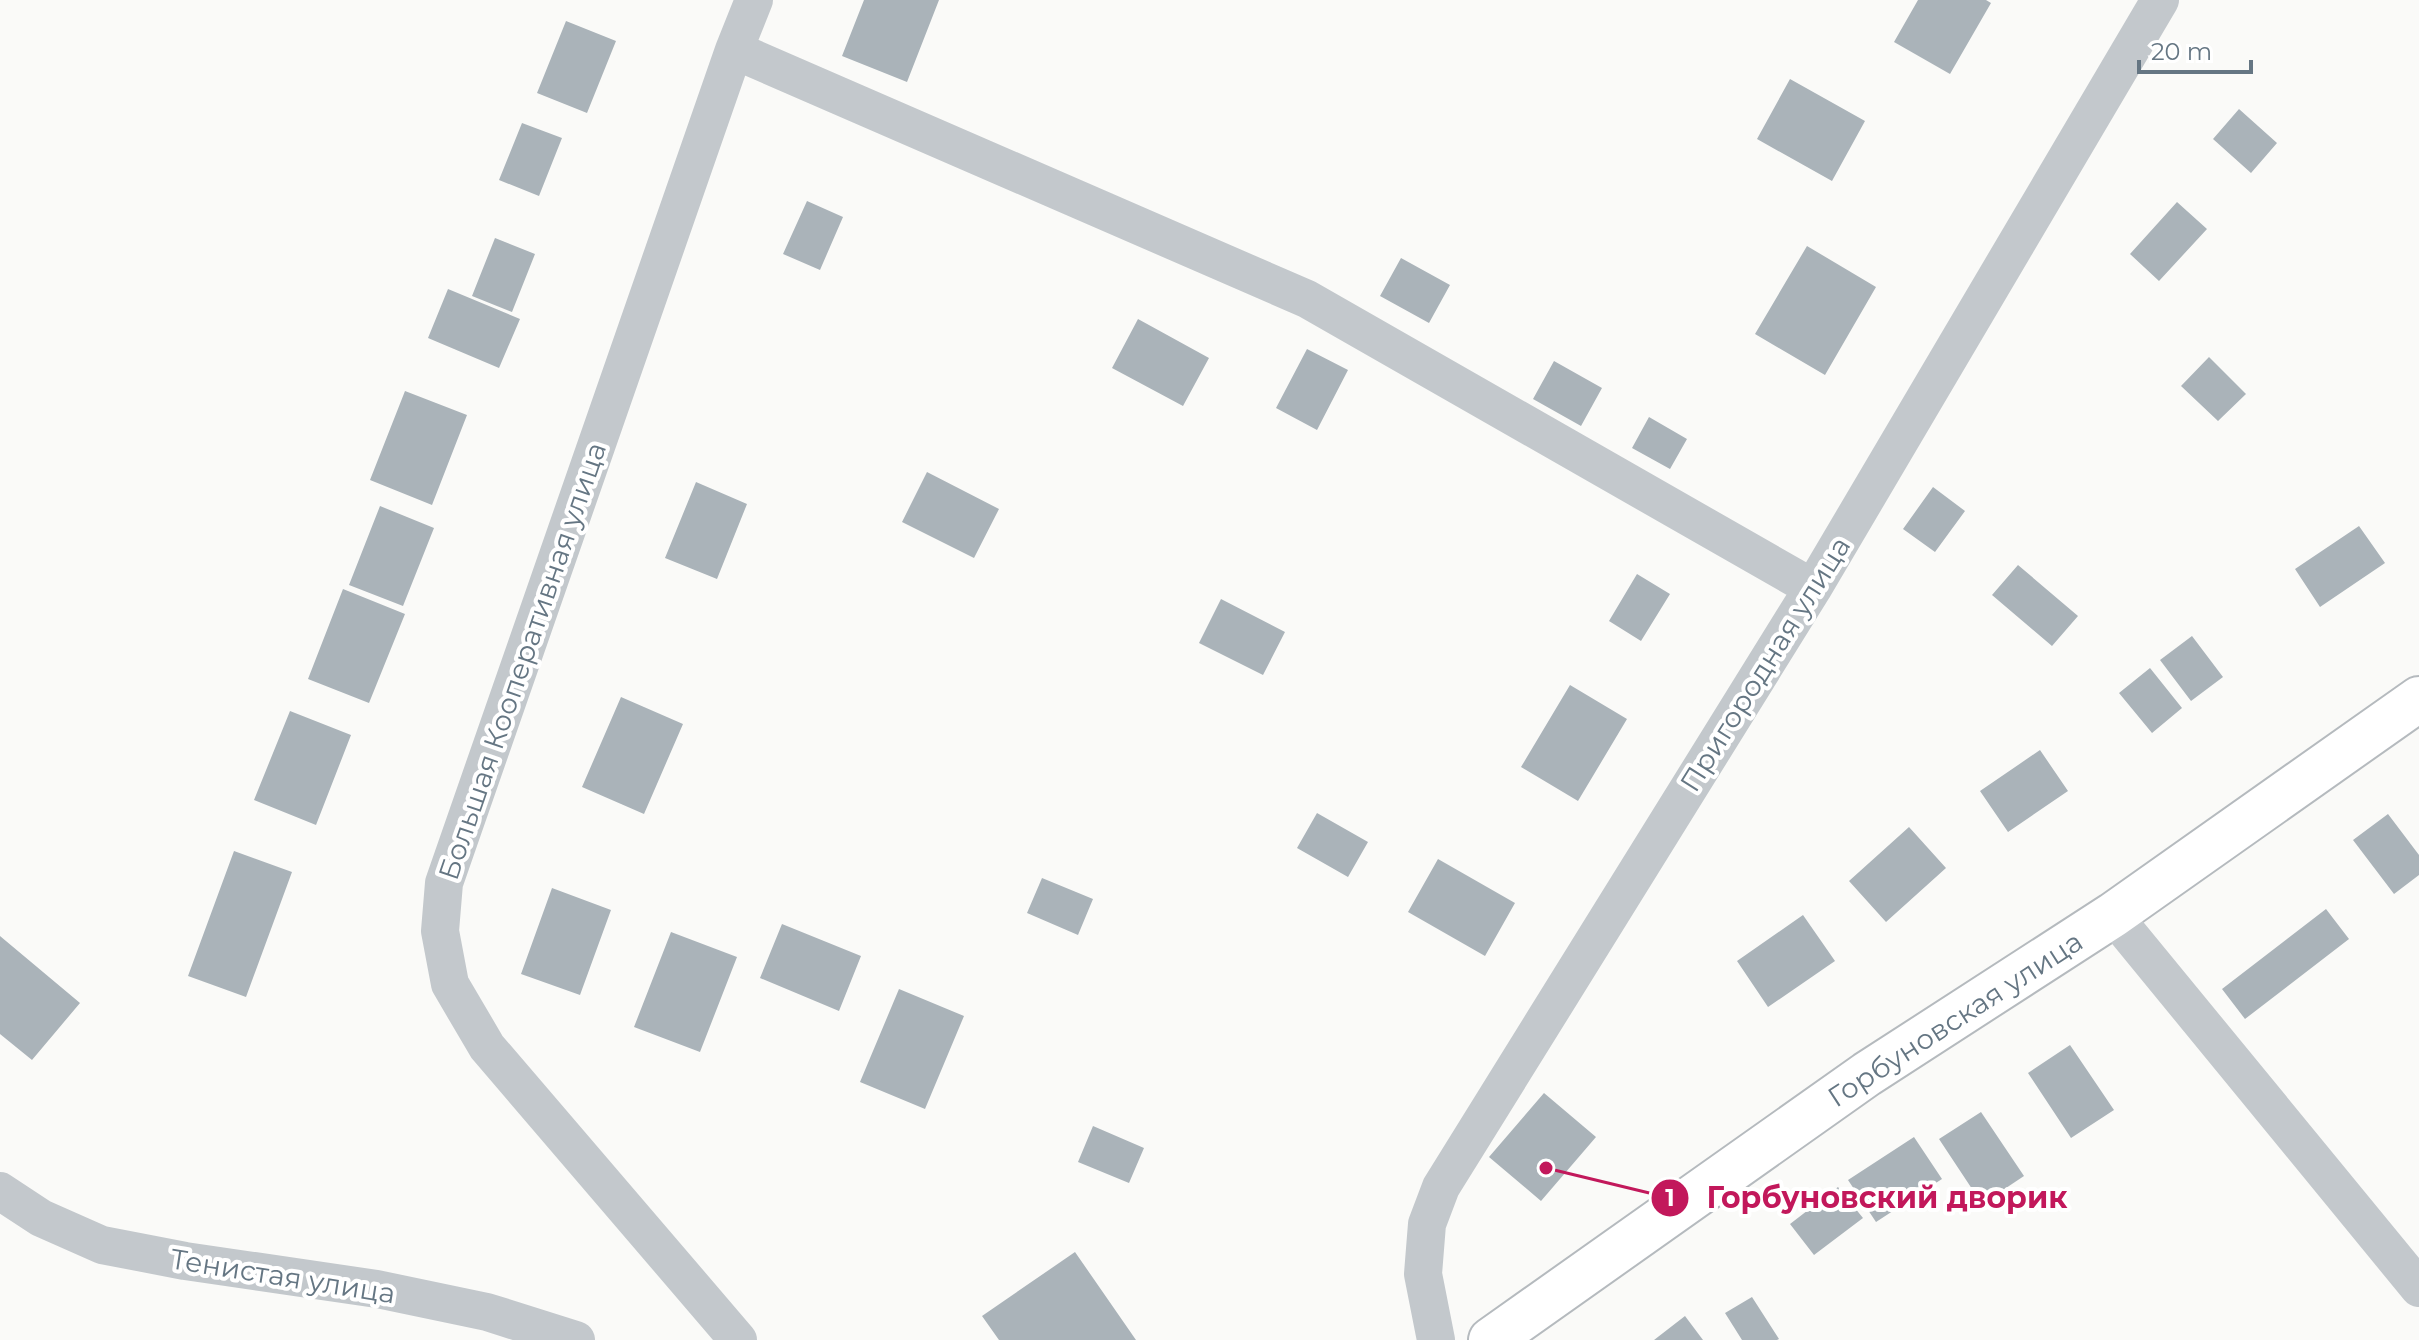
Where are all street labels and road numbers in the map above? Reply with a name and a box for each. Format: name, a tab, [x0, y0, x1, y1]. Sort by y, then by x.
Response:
street label: Большая Кооперативная улица	[431, 438, 613, 884]
street label: Пригородная улица	[1673, 530, 1857, 798]
street label: Горбуновская улица	[1821, 924, 2089, 1114]
street label: Тенистая улица	[168, 1241, 398, 1311]

